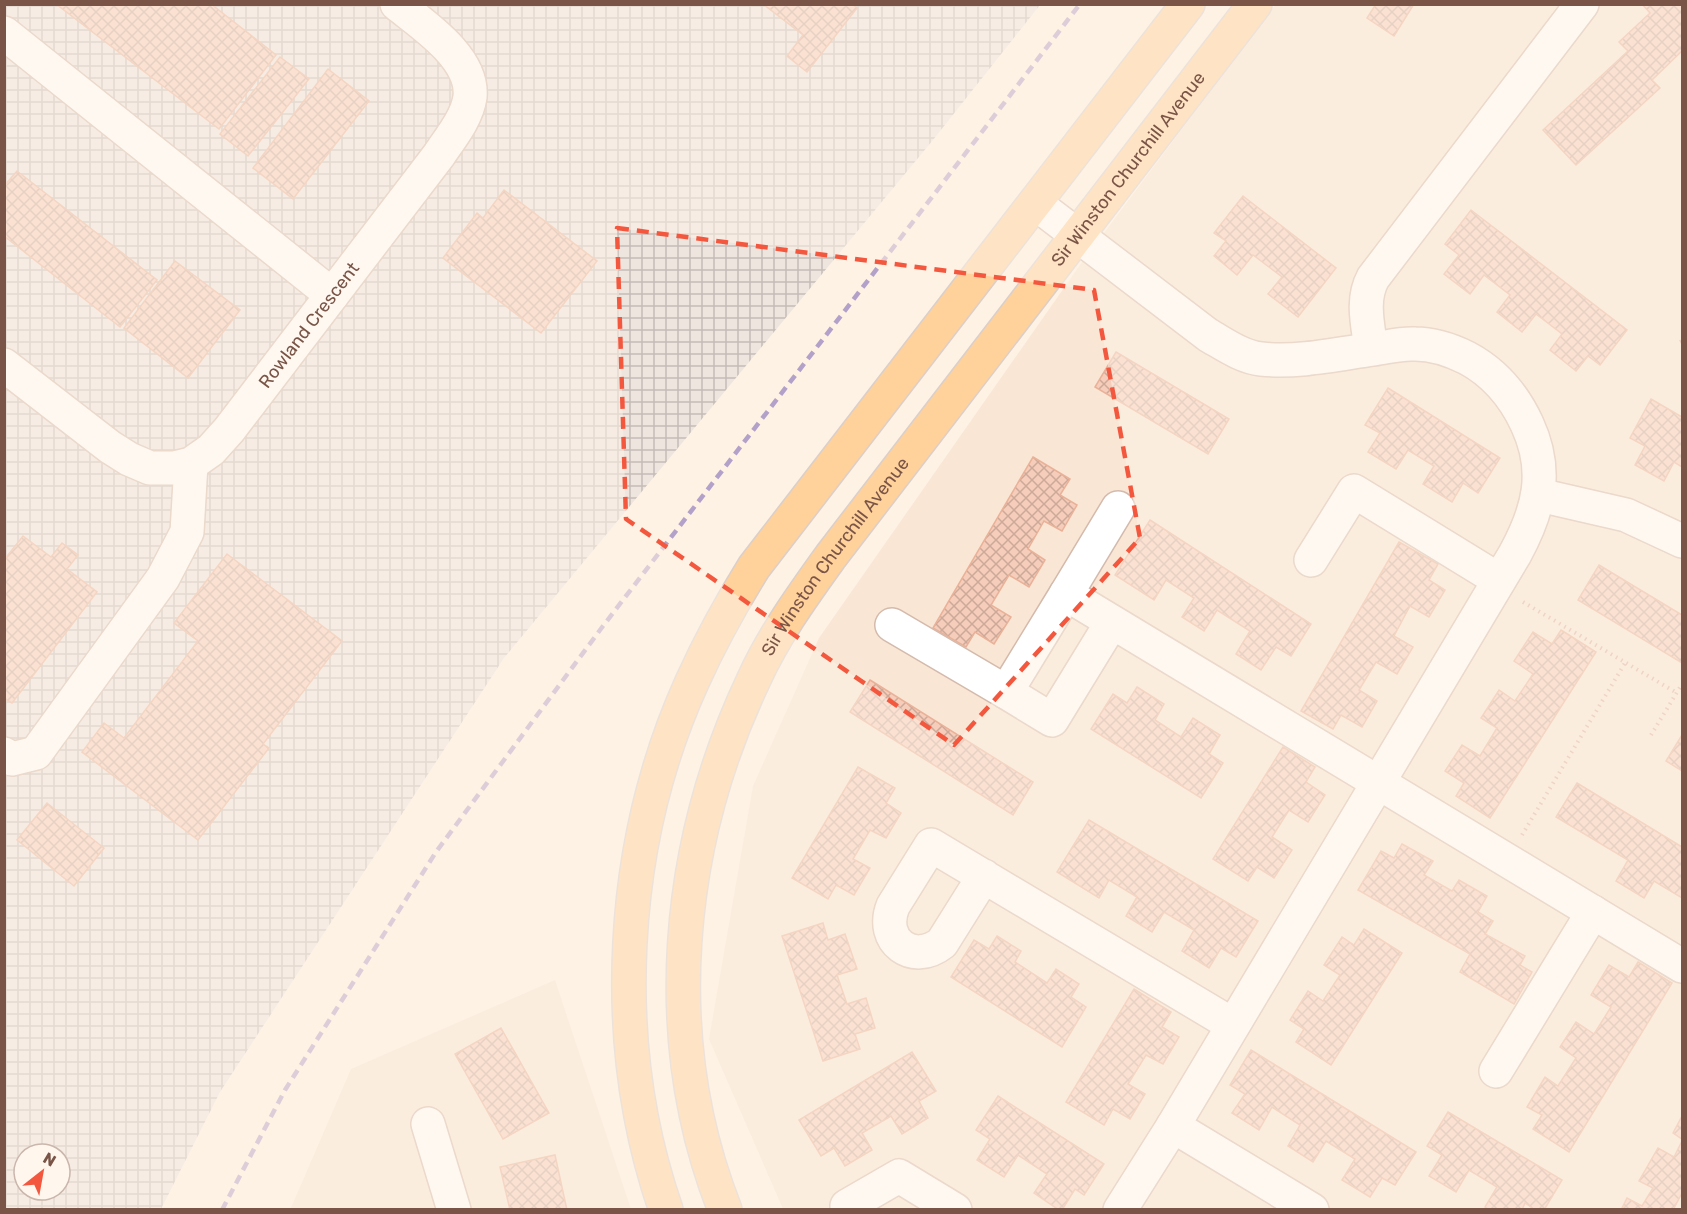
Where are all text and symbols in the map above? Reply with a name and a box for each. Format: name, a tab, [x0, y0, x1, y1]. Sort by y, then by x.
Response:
street label: Sir Winston Churchill Avenue	[1047, 68, 1210, 271]
street label: Rowland Crescent	[254, 258, 364, 392]
street label: Sir Winston Churchill Avenue	[757, 453, 914, 660]
north arrow	[12, 1142, 72, 1202]
text: N	[40, 1148, 59, 1171]

